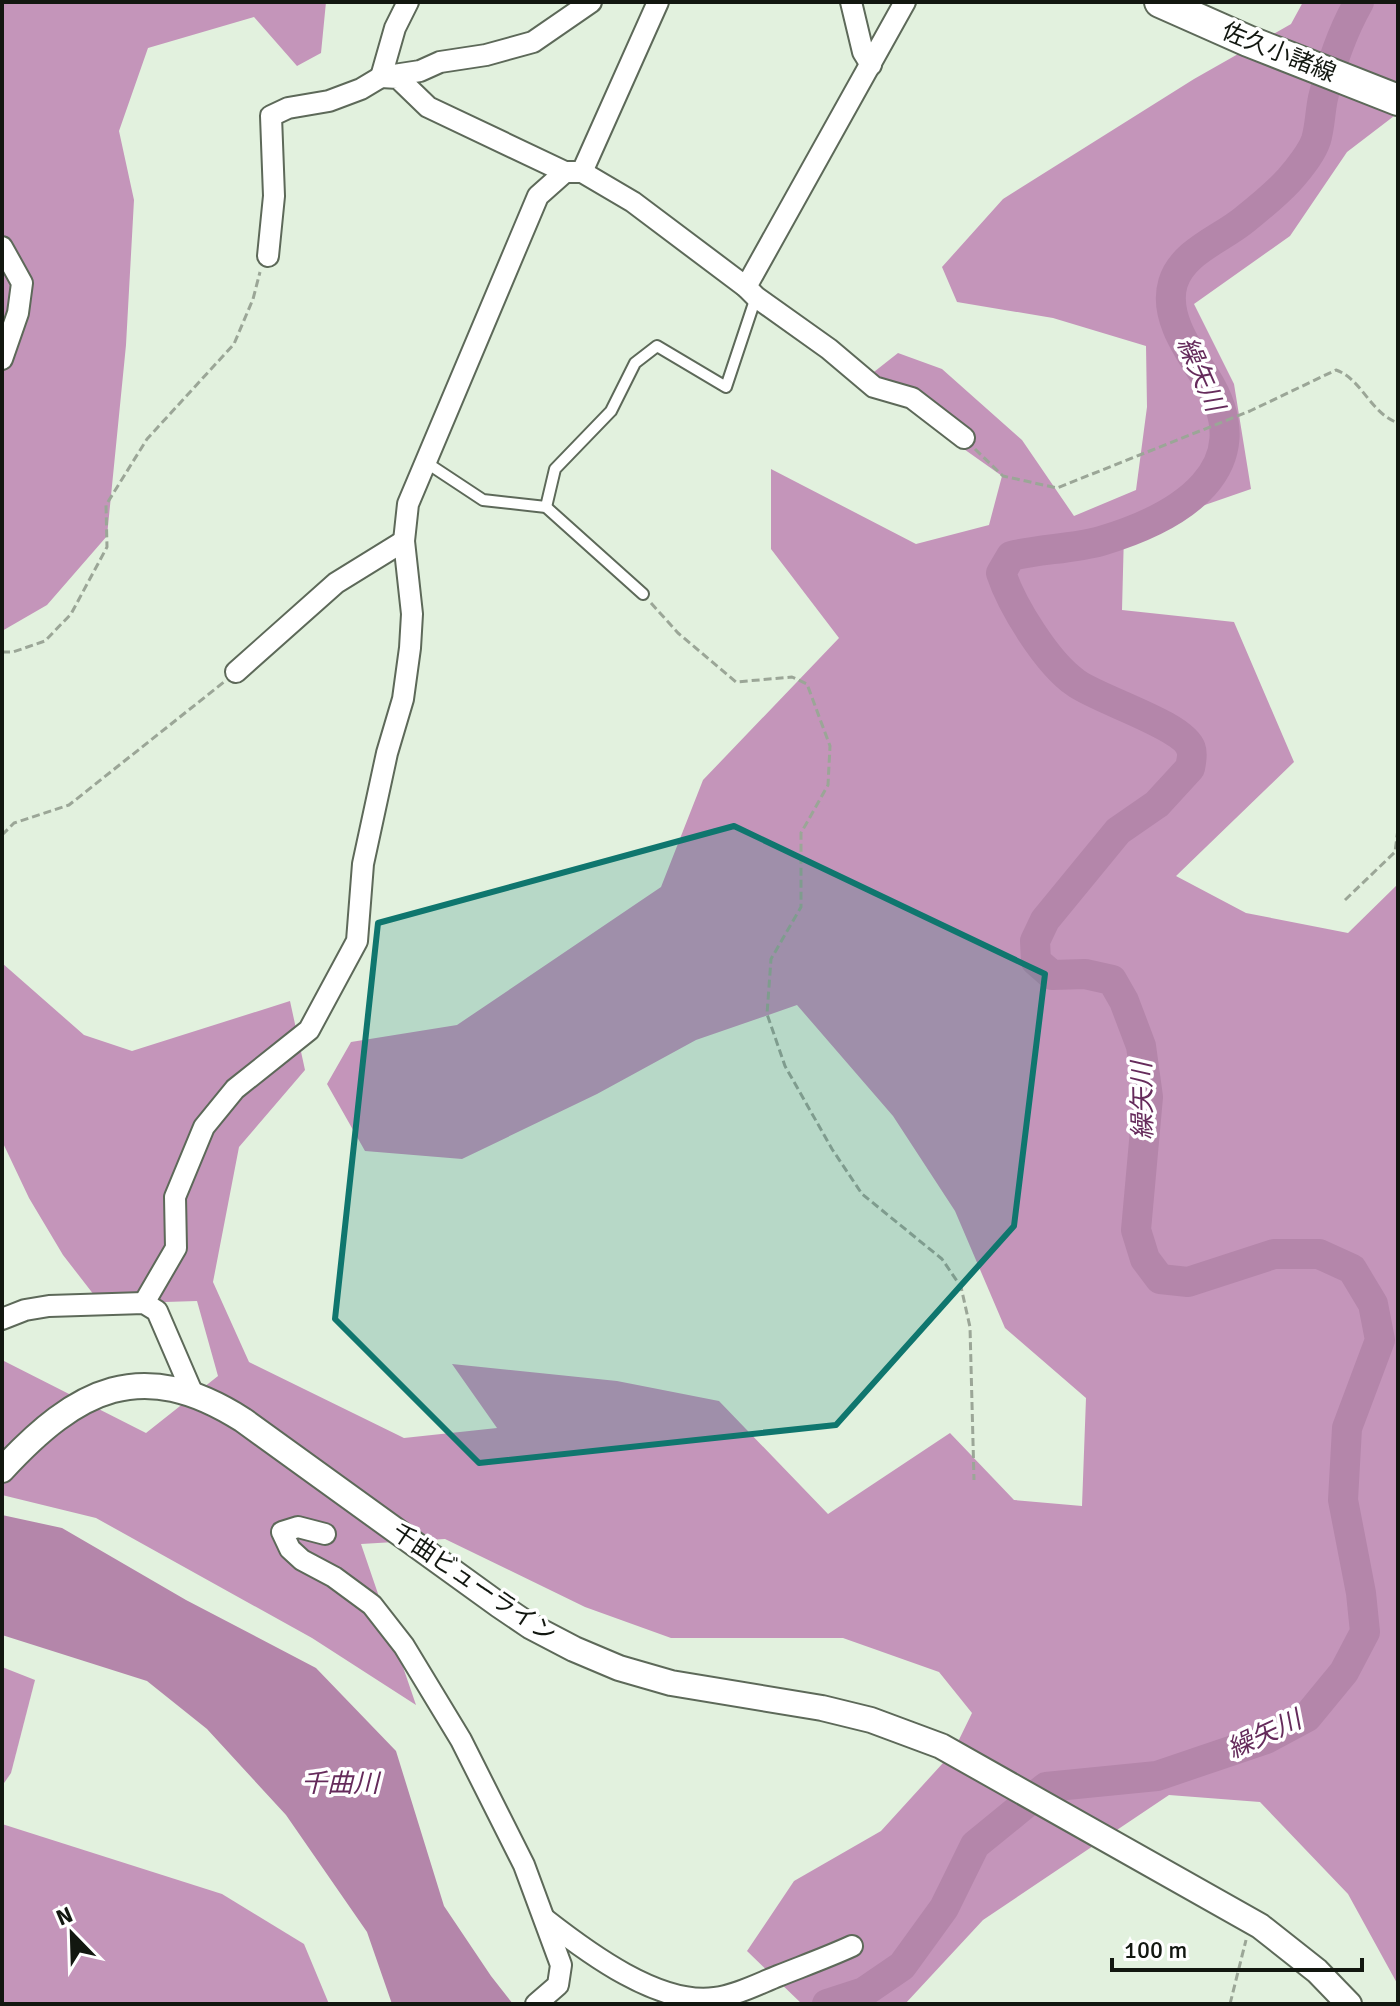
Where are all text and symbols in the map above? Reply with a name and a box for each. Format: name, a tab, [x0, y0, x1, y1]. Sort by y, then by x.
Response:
street label: 佐久小諸線	[1218, 16, 1340, 88]
water label: 繰矢川	[1170, 332, 1232, 419]
water label: 繰矢川	[1126, 1059, 1160, 1140]
street label: 千曲ビューライン	[386, 1517, 562, 1649]
water label: 繰矢川	[1222, 1703, 1309, 1766]
water label: 千曲川	[301, 1768, 382, 1800]
north arrow	[32, 1894, 112, 1974]
text: N	[52, 1901, 77, 1931]
scale bar	[1112, 1922, 1362, 1972]
text: 100 m	[1124, 1935, 1187, 1965]

